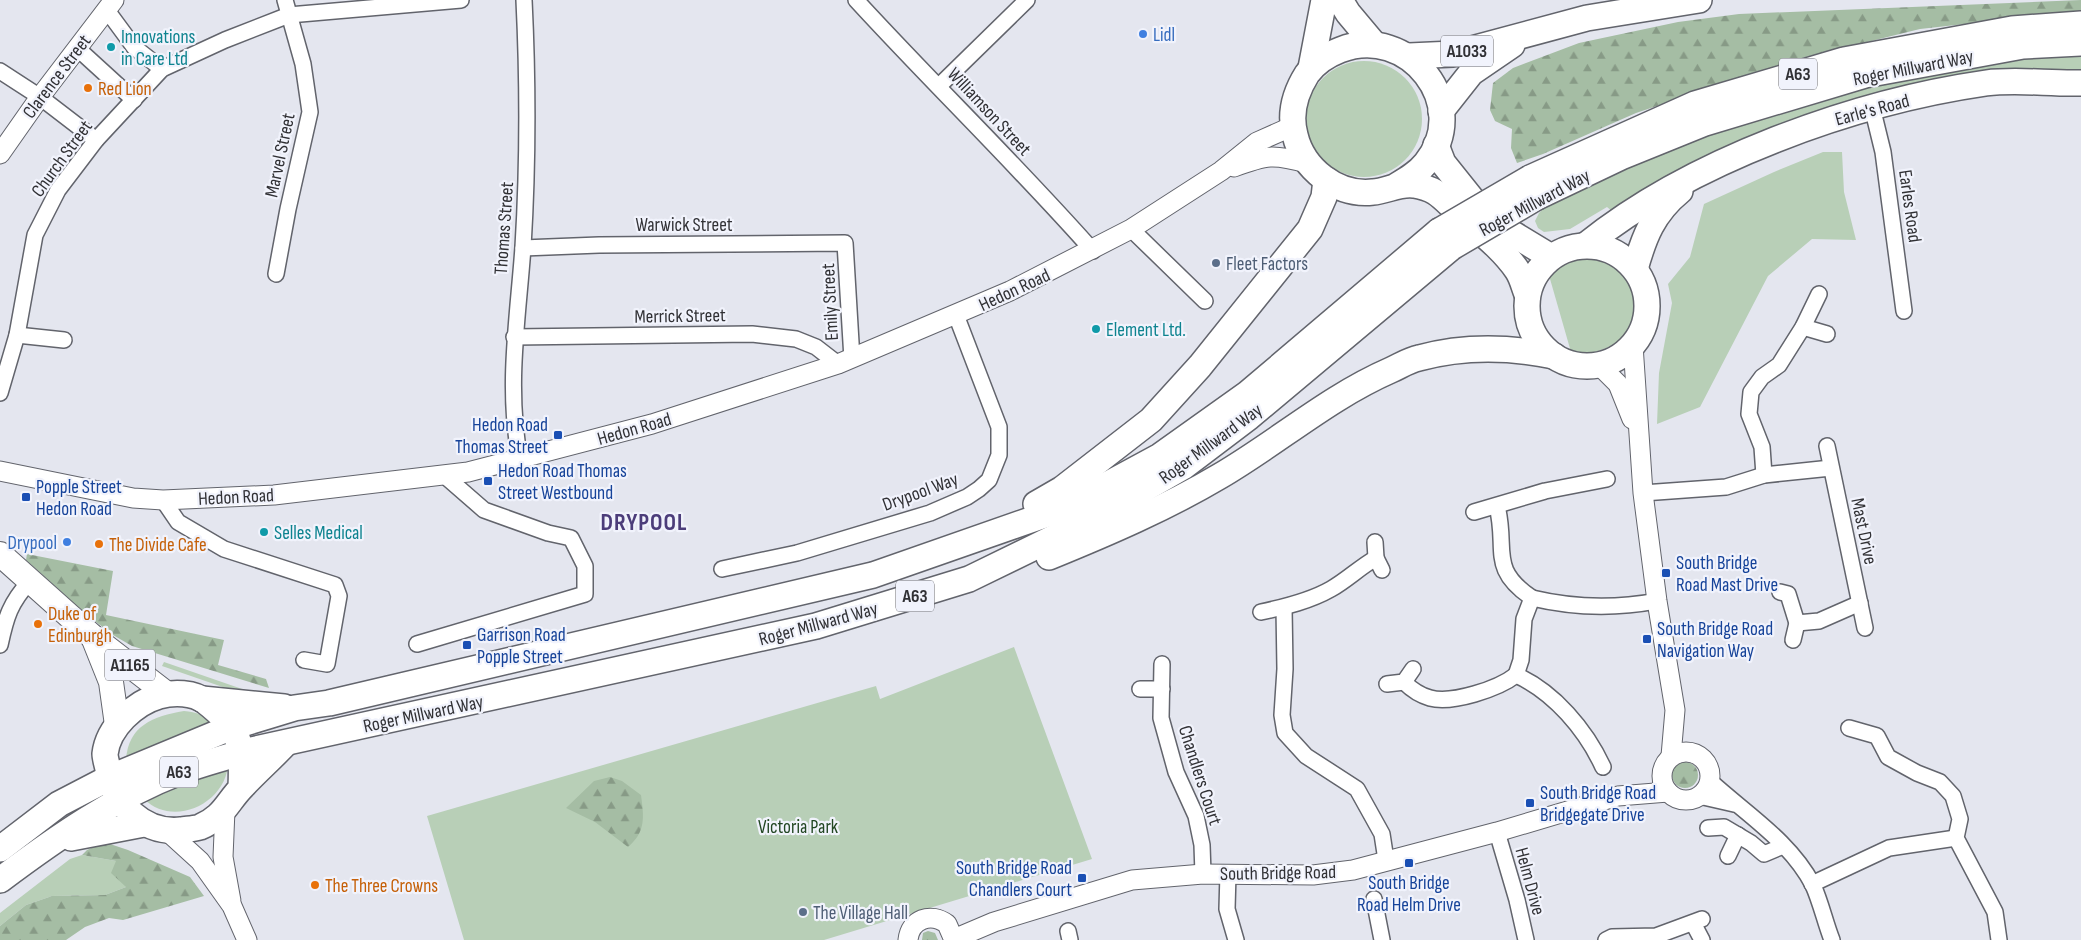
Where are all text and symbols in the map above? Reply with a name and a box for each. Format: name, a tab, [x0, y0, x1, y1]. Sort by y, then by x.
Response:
place label: Lidl	[1153, 24, 1175, 47]
place label: Innovations in Care Ltd	[121, 26, 196, 71]
marker: Lidl	[1137, 28, 1149, 40]
street label: Clarence Street	[18, 30, 96, 123]
road number: A1033	[1441, 36, 1493, 66]
marker: Innovations in Care Ltd	[105, 41, 117, 53]
street label: Roger Millward Way	[1851, 45, 1976, 91]
road number: A63	[1779, 59, 1817, 90]
street label: Williamson Street	[942, 63, 1036, 161]
place label: Red Lion	[98, 78, 152, 101]
marker: Red Lion	[82, 82, 94, 94]
street label: Earle's Road	[1833, 90, 1912, 131]
street label: Marvel Street	[260, 111, 301, 200]
street label: Church Street	[27, 116, 98, 202]
street label: Roger Millward Way	[1475, 164, 1595, 242]
street label: Earles Road	[1893, 168, 1926, 244]
street label: Thomas Street	[490, 181, 519, 275]
street label: Warwick Street	[635, 214, 733, 237]
place label: Fleet Factors	[1226, 253, 1308, 276]
marker: Fleet Factors	[1210, 257, 1222, 269]
street label: Emily Street	[817, 262, 844, 341]
street label: Hedon Road	[975, 264, 1054, 317]
street label: Merrick Street	[634, 304, 726, 329]
place label: Element Ltd.	[1106, 319, 1186, 342]
marker: Element Ltd.	[1090, 323, 1102, 335]
street label: Roger Millward Way	[1155, 399, 1268, 489]
street label: Hedon Road	[595, 408, 674, 451]
place label: Hedon Road Thomas Street	[455, 414, 548, 459]
marker: Hedon Road Thomas Street	[552, 429, 564, 441]
place label: Hedon Road Thomas Street Westbound	[498, 460, 627, 505]
street label: Drypool Way	[880, 468, 962, 517]
marker: Hedon Road Thomas Street Westbound	[482, 475, 494, 487]
place label: Popple Street Hedon Road	[36, 476, 122, 521]
street label: Hedon Road	[198, 484, 275, 511]
marker: Popple Street Hedon Road	[20, 491, 32, 503]
street label: Mast Drive	[1845, 496, 1882, 567]
district label: DRYPOOL	[601, 508, 687, 537]
place label: Selles Medical	[274, 522, 363, 545]
marker: Selles Medical	[258, 526, 270, 538]
place label: Drypool	[8, 532, 57, 555]
place label: The Divide Cafe	[109, 534, 207, 557]
marker: Drypool	[61, 536, 73, 548]
marker: The Divide Cafe	[93, 538, 105, 550]
place label: South Bridge Road Mast Drive	[1676, 552, 1778, 597]
marker: South Bridge Road Mast Drive	[1660, 567, 1672, 579]
road number: A63	[896, 580, 934, 612]
street label: Roger Millward Way	[756, 597, 881, 651]
place label: Duke of Edinburgh	[48, 603, 112, 648]
marker: Duke of Edinburgh	[32, 618, 44, 630]
place label: South Bridge Road Navigation Way	[1657, 618, 1773, 663]
place label: Garrison Road Popple Street	[477, 624, 566, 669]
marker: South Bridge Road Navigation Way	[1641, 633, 1653, 645]
marker: Garrison Road Popple Street	[461, 639, 473, 651]
road number: A1165	[105, 650, 155, 680]
street label: Roger Millward Way	[361, 690, 486, 738]
street label: Chandlers Court	[1173, 723, 1227, 828]
road number: A63	[160, 756, 198, 788]
place label: South Bridge Road Bridgegate Drive	[1540, 782, 1656, 827]
marker: South Bridge Road Bridgegate Drive	[1524, 797, 1536, 809]
park label: Victoria Park	[758, 816, 839, 839]
street label: Helm Drive	[1509, 845, 1550, 918]
place label: South Bridge Road Chandlers Court	[956, 857, 1072, 902]
marker: South Bridge Road Helm Drive	[1403, 857, 1415, 869]
street label: South Bridge Road	[1220, 861, 1336, 886]
marker: South Bridge Road Chandlers Court	[1076, 872, 1088, 884]
place label: South Bridge Road Helm Drive	[1357, 872, 1461, 917]
place label: The Three Crowns	[325, 875, 438, 898]
marker: The Three Crowns	[309, 879, 321, 891]
place label: The Village Hall	[813, 902, 908, 925]
marker: The Village Hall	[797, 906, 809, 918]

